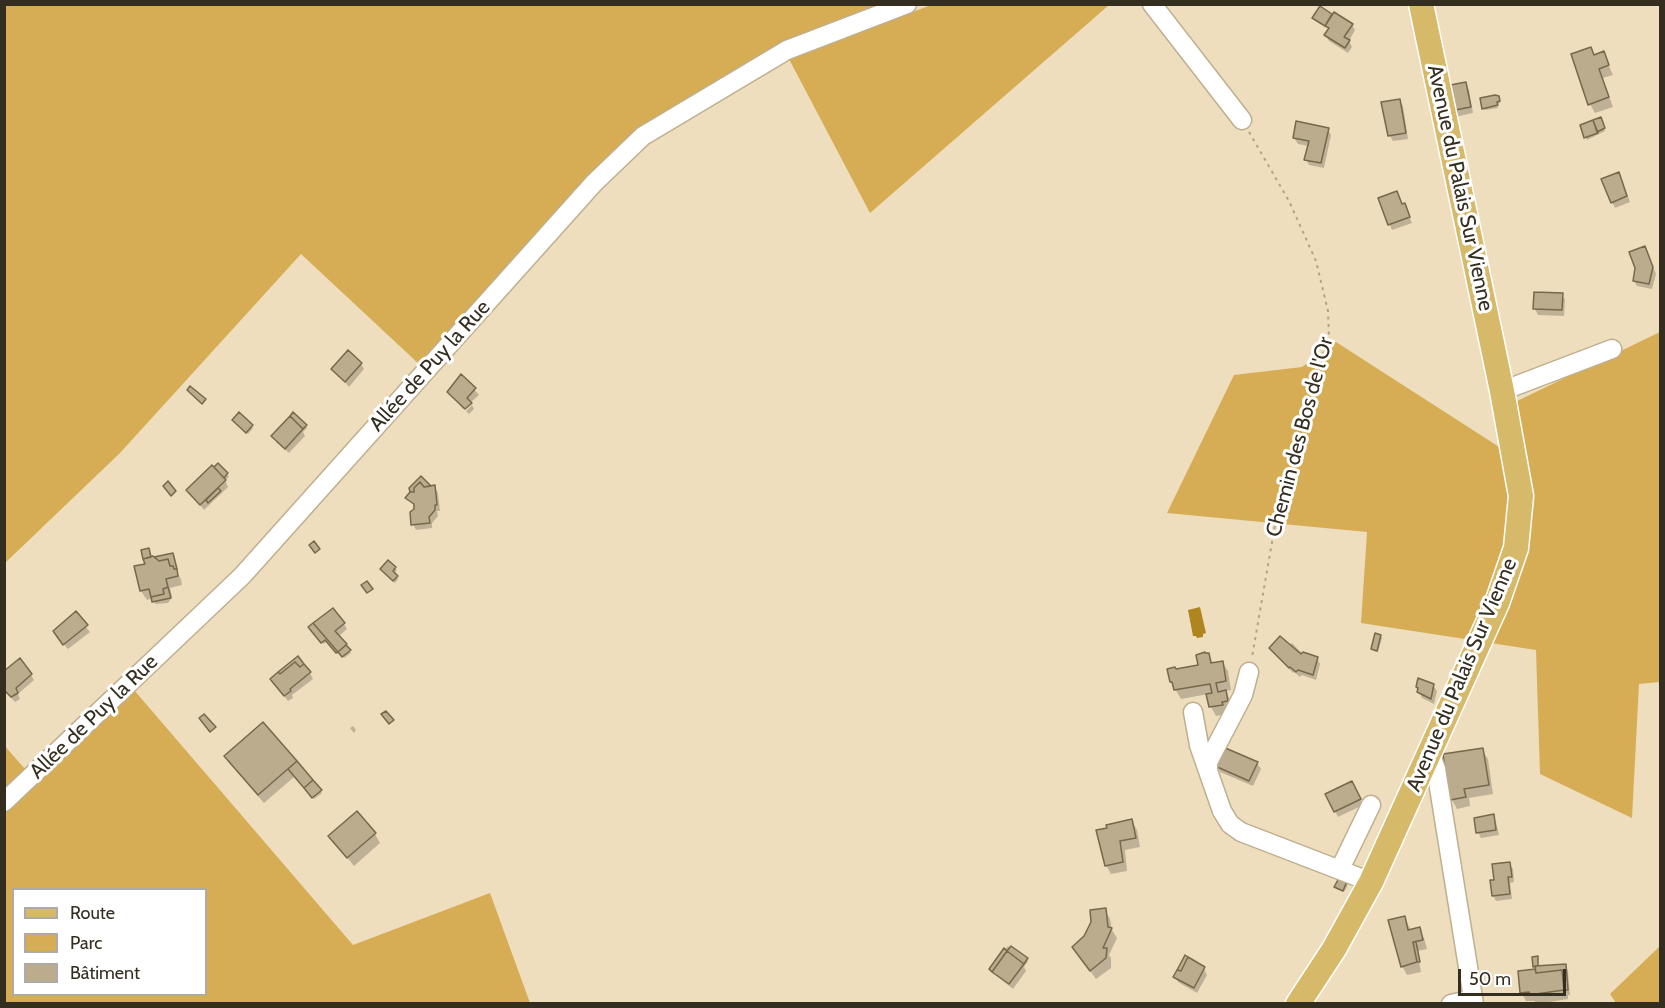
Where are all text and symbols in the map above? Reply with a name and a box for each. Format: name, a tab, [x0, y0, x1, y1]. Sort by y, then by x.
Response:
street label: Avenue du Palais Sur Vienne	[1422, 63, 1498, 313]
street label: Allée de Puy la Rue	[364, 295, 496, 437]
street label: Chemin des Bos de l'Or	[1261, 334, 1339, 540]
street label: Avenue du Palais Sur Vienne	[1401, 555, 1523, 795]
street label: Allée de Puy la Rue	[25, 650, 163, 784]
legend	[12, 888, 207, 996]
text: Route	[70, 902, 115, 924]
text: Parc	[70, 932, 102, 954]
scale bar	[1461, 957, 1569, 995]
text: Bâtiment	[70, 962, 140, 984]
text: 50 m	[1469, 968, 1511, 990]

